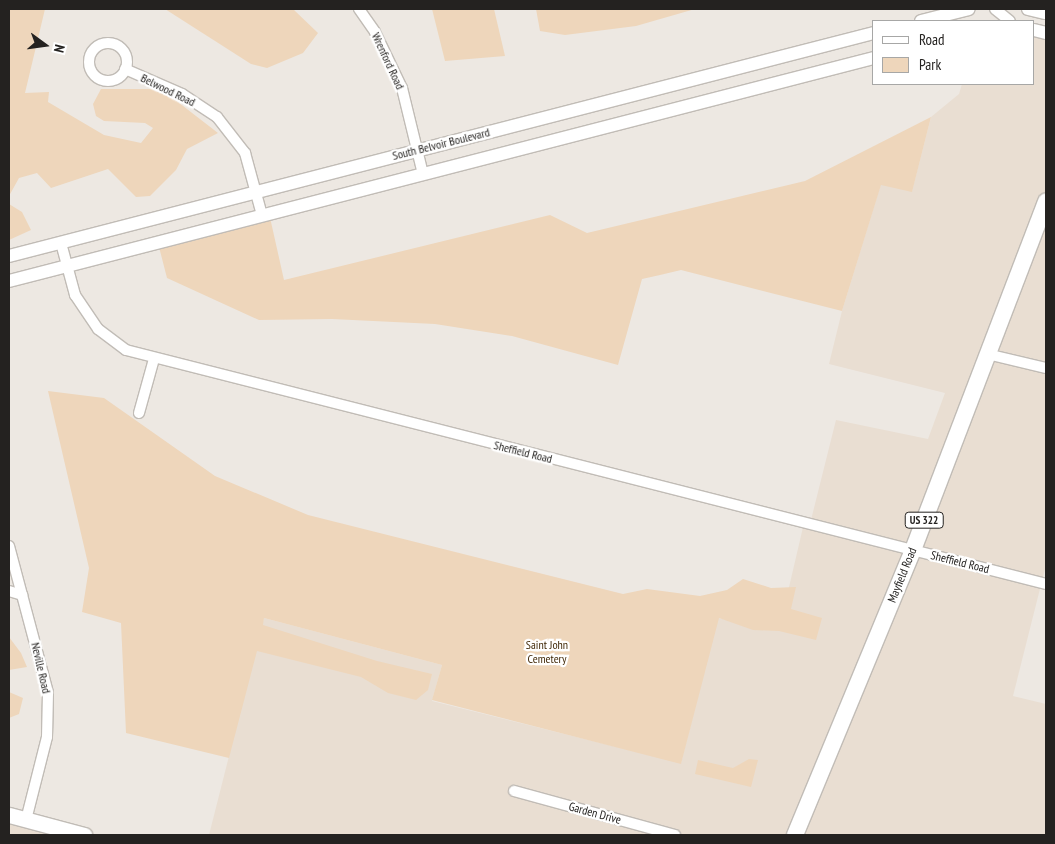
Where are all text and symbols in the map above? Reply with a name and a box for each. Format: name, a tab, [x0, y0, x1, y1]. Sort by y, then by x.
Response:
north arrow	[20, 20, 70, 70]
legend	[872, 20, 1035, 85]
street label: Wrenford Road	[369, 30, 407, 92]
text: Road	[919, 30, 945, 49]
text: N	[50, 43, 69, 54]
text: Park	[919, 55, 941, 74]
street label: Belwood Road	[138, 71, 198, 109]
street label: South Belvoir Boulevard	[391, 125, 491, 163]
street label: Sheffield Road	[492, 438, 554, 466]
road number: US 322	[904, 512, 944, 528]
street label: Mayfield Road	[884, 545, 920, 605]
street label: Sheffield Road	[929, 548, 991, 576]
park label: Saint John Cemetery	[526, 638, 568, 666]
street label: Neville Road	[28, 641, 54, 695]
street label: Garden Drive	[567, 799, 623, 827]

